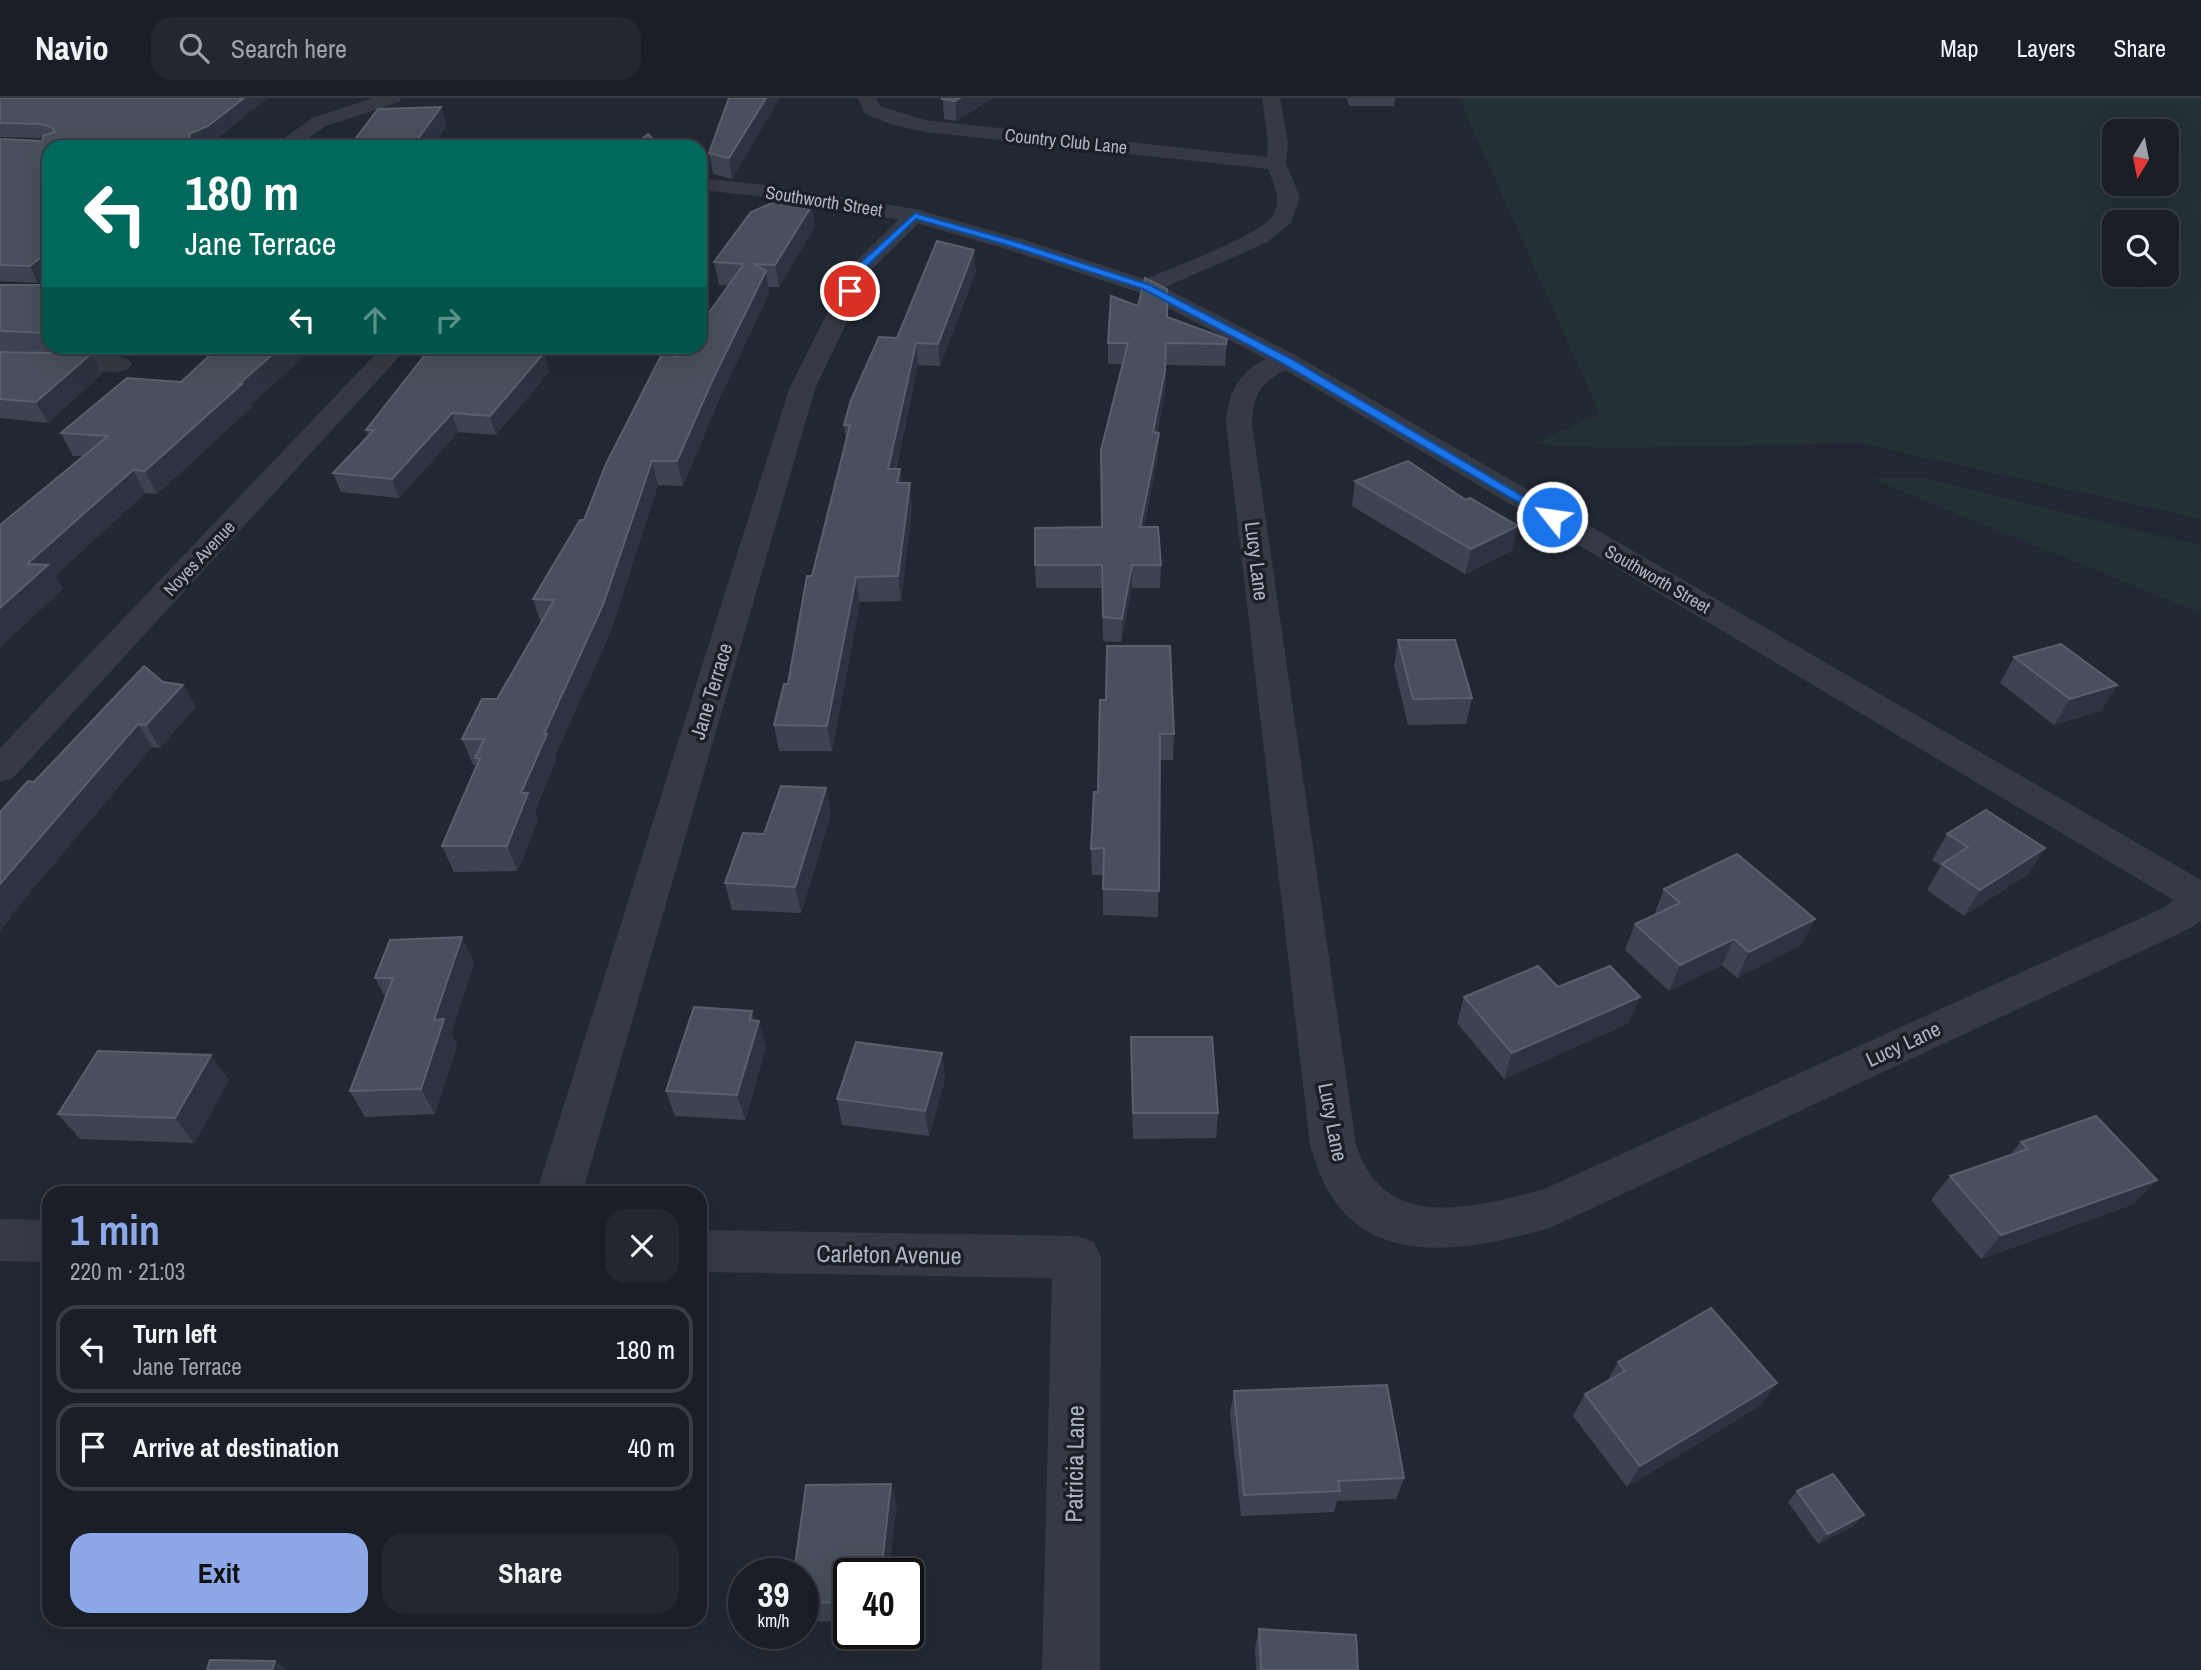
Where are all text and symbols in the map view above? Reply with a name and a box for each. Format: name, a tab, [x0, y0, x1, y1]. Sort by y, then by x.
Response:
search box	[151, 17, 641, 80]
text: Navio	[35, 26, 109, 70]
icon: search	[175, 29, 213, 67]
text: Search here	[231, 31, 347, 66]
text: Map	[1940, 32, 1978, 64]
text: Layers	[2016, 32, 2075, 64]
text: Share	[2113, 32, 2166, 64]
north arrow	[2102, 119, 2179, 196]
map controls	[2102, 119, 2179, 287]
street label: Country Club Lane	[1003, 122, 1129, 160]
text: 180 m	[185, 159, 299, 225]
icon: left	[70, 168, 161, 259]
street label: Southworth Street	[764, 179, 884, 223]
button: search	[2102, 210, 2179, 287]
text: Jane Terrace	[185, 222, 336, 265]
pin	[820, 261, 880, 321]
icon: arrive	[831, 272, 869, 310]
icon: left	[283, 301, 321, 339]
icon: ahead	[356, 301, 394, 339]
icon: right	[429, 301, 467, 339]
position arrow	[1515, 480, 1589, 554]
street label: Noyes Avenue	[157, 515, 241, 601]
street label: Lucy Lane	[1238, 520, 1276, 602]
street label: Southworth Street	[1601, 539, 1715, 619]
street label: Jane Terrace	[683, 639, 739, 743]
street label: Lucy Lane	[1861, 1014, 1945, 1074]
street label: Lucy Lane	[1311, 1080, 1355, 1164]
text: 1 min	[70, 1202, 160, 1258]
button: close	[605, 1209, 679, 1283]
street label: Carleton Avenue	[816, 1237, 962, 1271]
text: 220 m · 21:03	[70, 1256, 185, 1287]
text: Turn left	[133, 1316, 217, 1351]
icon: left	[74, 1330, 112, 1368]
text: 180 m	[616, 1332, 675, 1367]
text: Jane Terrace	[133, 1351, 242, 1382]
street label: Patricia Lane	[1057, 1405, 1091, 1523]
icon: arrive	[74, 1428, 112, 1466]
text: Arrive at destination	[133, 1430, 339, 1465]
text: 40 m	[628, 1430, 675, 1465]
button: Exit	[70, 1533, 368, 1613]
button: Share	[382, 1533, 679, 1613]
speed limit sign: 40	[833, 1558, 924, 1649]
text: 39	[758, 1571, 789, 1618]
text: km/h	[758, 1608, 790, 1633]

